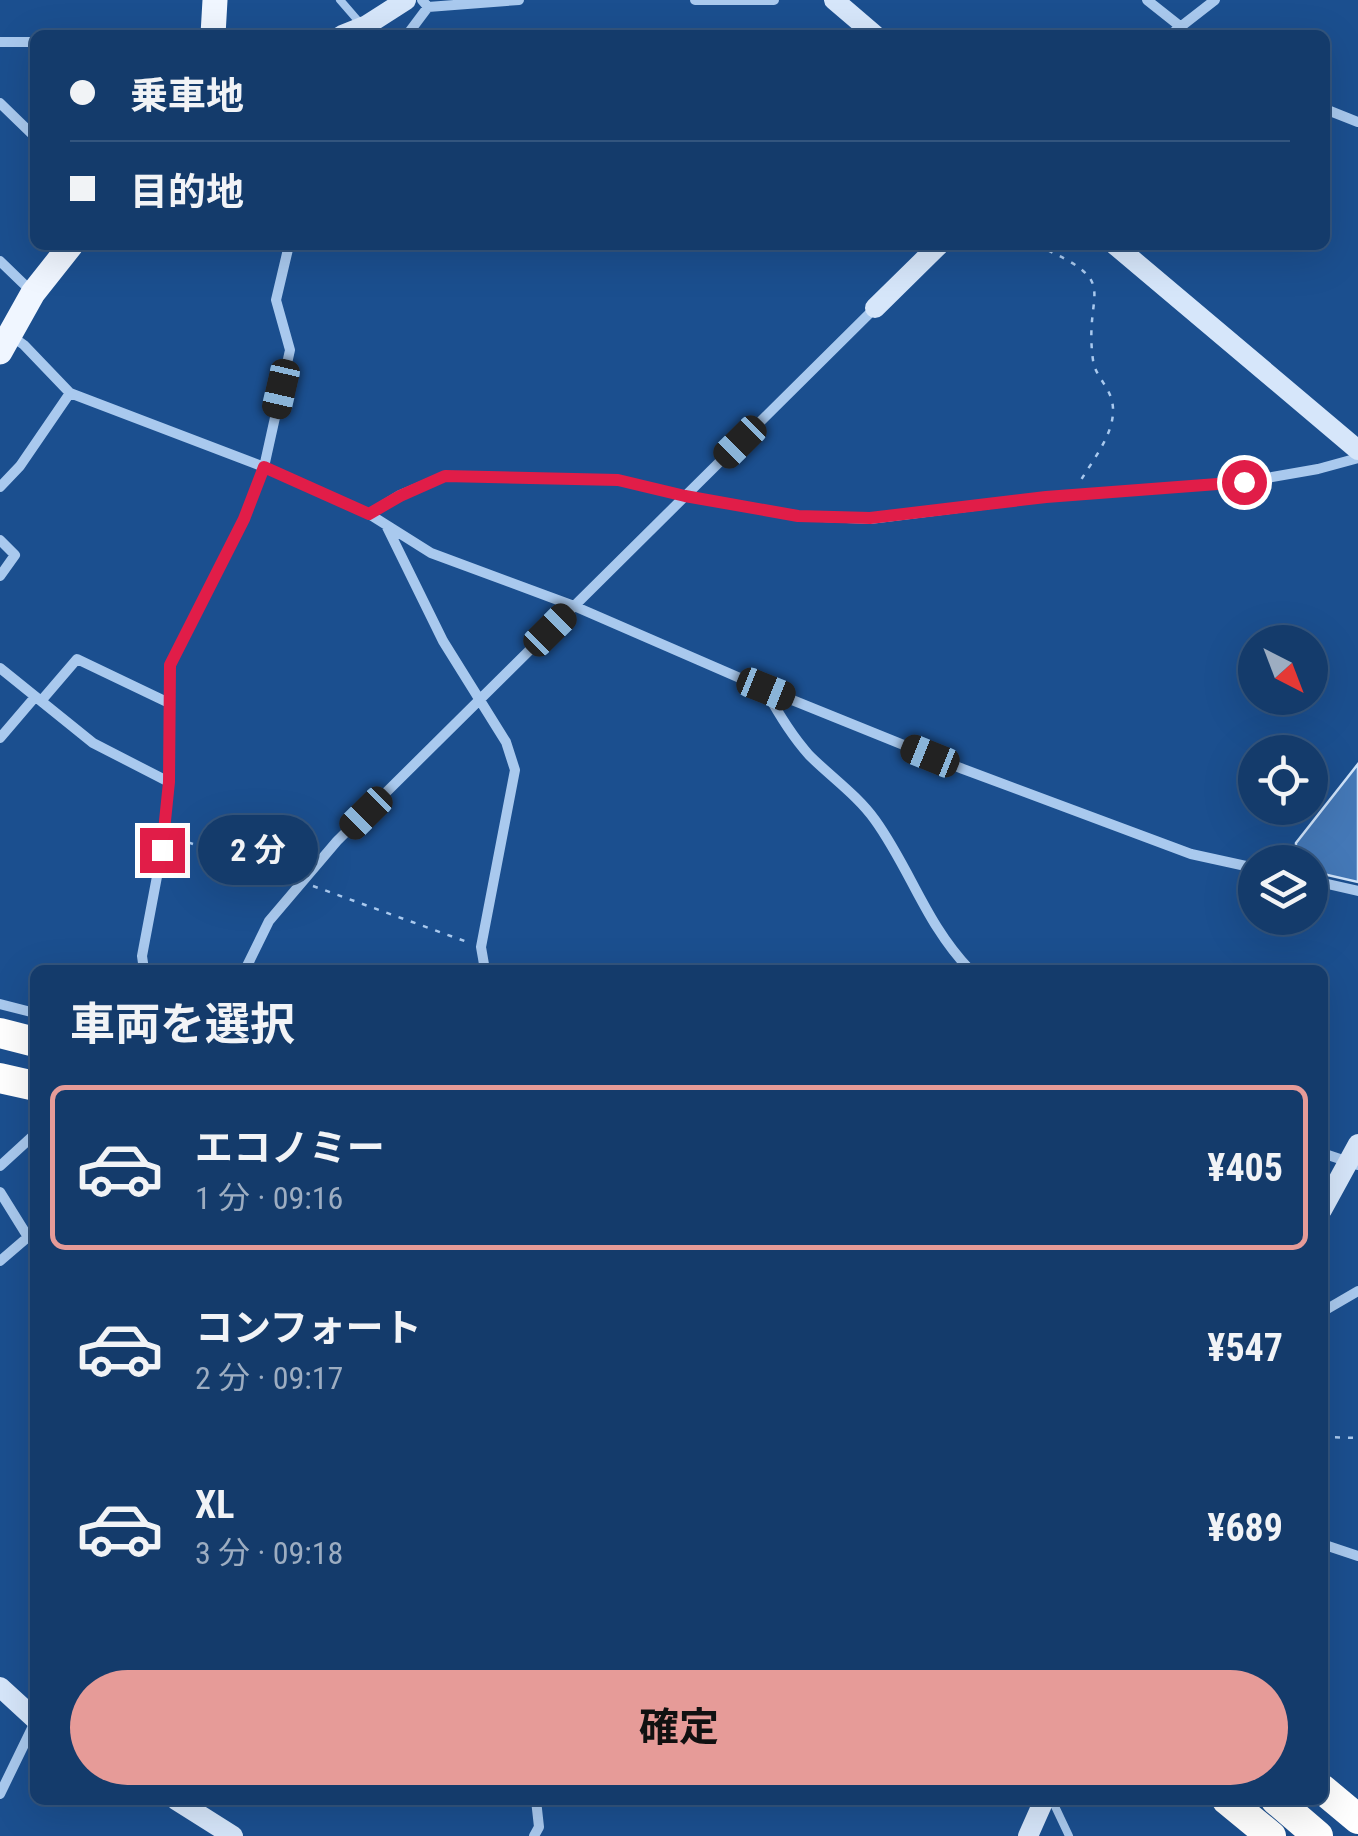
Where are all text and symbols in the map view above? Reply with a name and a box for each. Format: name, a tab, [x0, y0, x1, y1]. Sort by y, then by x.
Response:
text: 乗車地	[130, 74, 244, 118]
text: 目的地	[130, 170, 244, 214]
car	[260, 356, 302, 422]
car	[708, 410, 772, 474]
route start	[1222, 460, 1267, 505]
car	[518, 598, 582, 662]
north arrow	[1238, 625, 1328, 715]
map controls	[1238, 625, 1328, 935]
car	[733, 664, 799, 714]
car	[897, 731, 963, 781]
button: locate	[1238, 735, 1328, 825]
car	[334, 781, 398, 845]
callout: 2 分	[197, 815, 317, 885]
route end	[140, 828, 185, 873]
text: 2 分	[230, 831, 286, 869]
button: layers	[1238, 845, 1328, 935]
text: 車両を選択	[70, 998, 295, 1051]
icon: car	[75, 1123, 165, 1213]
text: エコノミー	[195, 1126, 385, 1170]
text: ¥405	[1207, 1146, 1283, 1190]
text: 1 分 · 09:16	[195, 1179, 343, 1217]
icon: car	[75, 1303, 165, 1393]
text: コンフォート	[195, 1306, 422, 1350]
text: ¥547	[1207, 1326, 1283, 1370]
text: 2 分 · 09:17	[195, 1359, 343, 1397]
icon: car	[75, 1483, 165, 1573]
text: XL	[195, 1483, 234, 1527]
text: ¥689	[1207, 1506, 1283, 1550]
text: 3 分 · 09:18	[195, 1534, 343, 1572]
button: 確定	[70, 1670, 1288, 1785]

